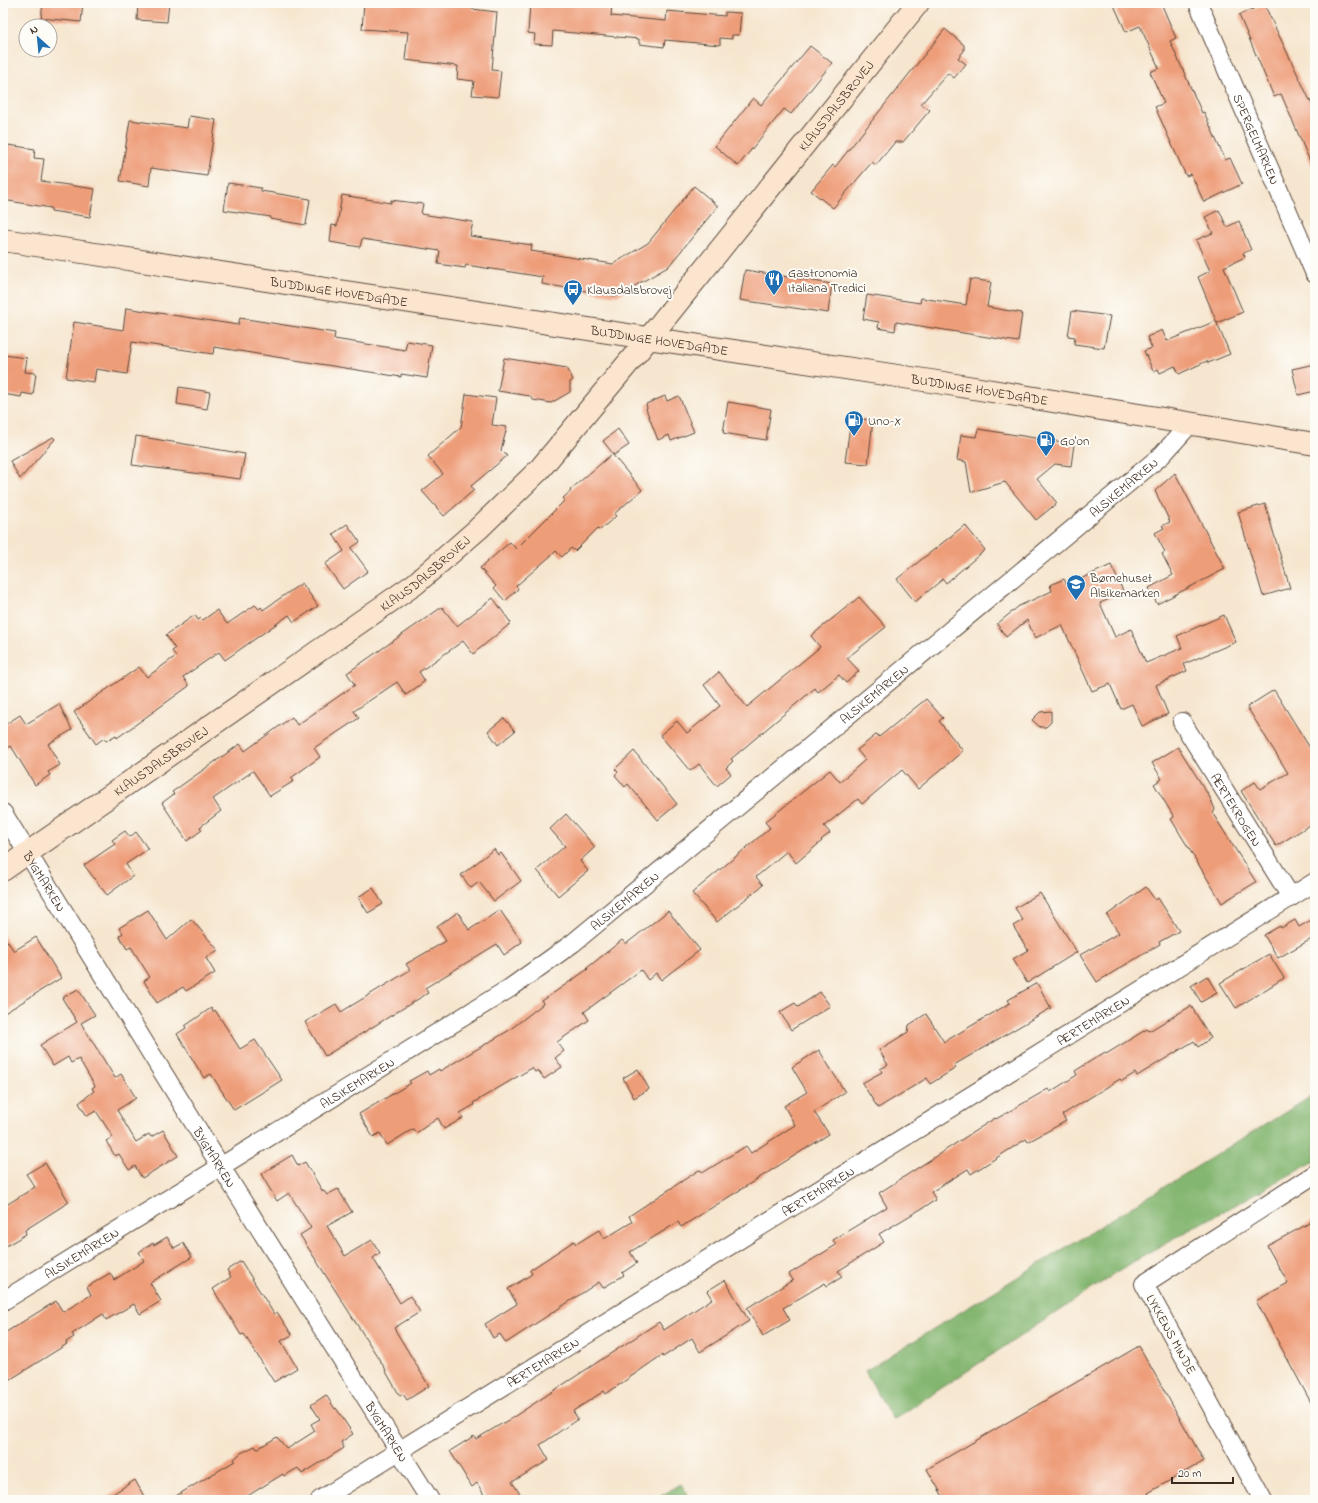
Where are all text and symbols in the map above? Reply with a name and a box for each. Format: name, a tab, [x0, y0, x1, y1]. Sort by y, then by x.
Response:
north arrow	[18, 18, 58, 58]
text: N	[27, 21, 41, 39]
street label: KLAUSDALSBROVEJ	[795, 57, 879, 156]
street label: SPERGELMARKEN	[1227, 91, 1283, 188]
place label: Gastronomia Italiana Tredici	[788, 264, 866, 298]
restaurant icon: Gastronomia Italiana Tredici	[763, 268, 785, 296]
street label: BUDDINGE HOVEDGADE	[268, 273, 409, 312]
bus stop icon: Klausdalsbrovej	[562, 278, 584, 306]
place label: Klausdalsbrovej	[587, 281, 672, 300]
street label: BUDDINGE HOVEDGADE	[588, 321, 729, 361]
street label: BUDDINGE HOVEDGADE	[909, 370, 1050, 411]
fuel station icon: Uno-X	[843, 409, 865, 437]
place label: Uno-X	[868, 412, 902, 431]
fuel station icon: Go'on	[1035, 429, 1057, 457]
place label: Go'on	[1060, 432, 1089, 451]
street label: ALSIKEMARKEN	[1086, 454, 1163, 522]
street label: KLAUSDALSBROVEJ	[377, 532, 475, 617]
place label: Børnehuset Alsikemarken	[1089, 569, 1160, 603]
school or university icon: Børnehuset Alsikemarken	[1065, 573, 1087, 601]
street label: ALSIKEMARKEN	[836, 661, 913, 729]
street label: KLAUSDALSBROVEJ	[110, 722, 213, 801]
street label: ÆRTEKROGEN	[1205, 770, 1265, 851]
street label: BYGMARKEN	[17, 847, 70, 916]
street label: ALSIKEMARKEN	[587, 867, 664, 936]
street label: ÆRTEMARKEN	[1054, 991, 1134, 1051]
street label: ALSIKEMARKEN	[317, 1053, 399, 1114]
street label: BYGMARKEN	[187, 1123, 240, 1192]
street label: ÆRTEMARKEN	[779, 1162, 859, 1222]
street label: ALSIKEMARKEN	[41, 1224, 123, 1284]
street label: LYKKENS MINDE	[1141, 1291, 1201, 1378]
street label: ÆRTEMARKEN	[503, 1333, 583, 1393]
street label: BYGMARKEN	[359, 1398, 412, 1466]
scale bar	[1172, 1459, 1233, 1485]
text: 20 m	[1178, 1465, 1201, 1483]

